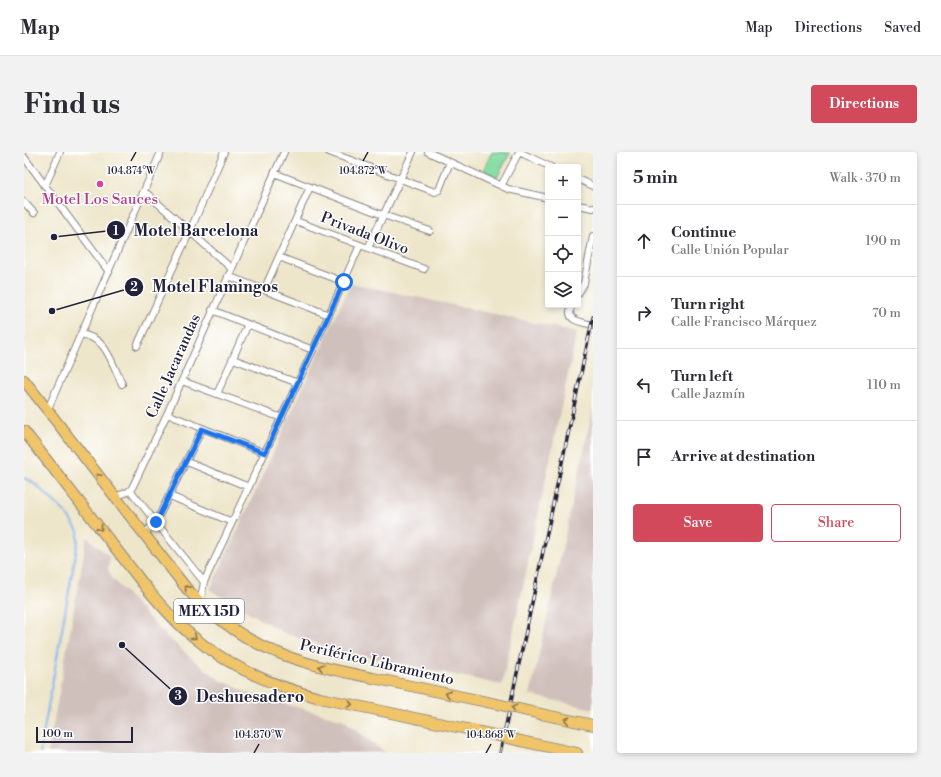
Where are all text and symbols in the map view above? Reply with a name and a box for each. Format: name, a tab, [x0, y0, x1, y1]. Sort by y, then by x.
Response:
text: Map	[20, 16, 60, 40]
text: Map	[745, 19, 773, 37]
text: Directions	[795, 19, 862, 37]
text: Saved	[884, 19, 921, 37]
button: Directions	[811, 85, 917, 123]
text: Find us	[24, 87, 120, 122]
map controls	[545, 164, 581, 308]
button: +	[545, 164, 581, 200]
text: 104.874°W	[107, 165, 156, 177]
text: 104.872°W	[339, 165, 388, 177]
text: 5 min	[633, 167, 678, 189]
text: Walk · 370 m	[829, 170, 901, 186]
marker: Motel Los Sauces	[95, 179, 105, 189]
place label: Motel Los Sauces	[42, 190, 158, 209]
button: −	[545, 200, 581, 236]
street label: Privada Olivo	[318, 208, 412, 259]
callout: Motel Barcelona	[106, 216, 267, 244]
text: Motel Barcelona	[134, 221, 259, 241]
text: Continue	[671, 223, 736, 242]
text: 1	[113, 224, 119, 239]
icon: ahead	[633, 230, 655, 252]
text: 190 m	[865, 233, 901, 249]
button: locate	[545, 236, 581, 272]
text: Calle Unión Popular	[671, 242, 789, 258]
button: layers	[545, 272, 581, 308]
callout: Motel Flamingos	[124, 273, 286, 301]
route start	[335, 273, 353, 291]
text: Motel Flamingos	[152, 277, 278, 297]
text: 2	[130, 280, 138, 295]
text: Turn right	[671, 295, 745, 314]
icon: right	[633, 302, 655, 324]
text: 70 m	[872, 305, 901, 321]
street label: Calle Jacarandas	[142, 311, 205, 421]
text: Calle Francisco Márquez	[671, 314, 817, 330]
text: Turn left	[671, 367, 733, 386]
icon: left	[633, 374, 655, 396]
text: 110 m	[867, 377, 901, 393]
text: Calle Jazmín	[671, 386, 745, 402]
icon: arrive	[633, 446, 655, 468]
text: Arrive at destination	[671, 447, 815, 466]
one-way arrow	[95, 473, 102, 480]
button: Save	[633, 504, 763, 542]
button: Share	[771, 504, 901, 542]
route end	[147, 513, 165, 531]
one-way arrow	[95, 524, 102, 531]
one-way arrow	[185, 586, 192, 593]
road number: MEX 15D	[174, 599, 244, 623]
one-way arrow	[189, 632, 196, 639]
street label: Periférico Libramiento	[298, 635, 456, 689]
one-way arrow	[318, 663, 325, 672]
callout: Deshuesadero	[168, 682, 312, 710]
text: Deshuesadero	[196, 687, 304, 707]
text: 3	[174, 689, 182, 704]
one-way arrow	[445, 690, 452, 698]
one-way arrow	[347, 699, 353, 707]
one-way arrow	[511, 704, 517, 712]
one-way arrow	[564, 716, 570, 724]
scale bar	[36, 725, 133, 744]
text: 100 m	[42, 727, 73, 741]
text: 104.870°W	[235, 729, 284, 741]
text: 104.868°W	[466, 729, 517, 741]

